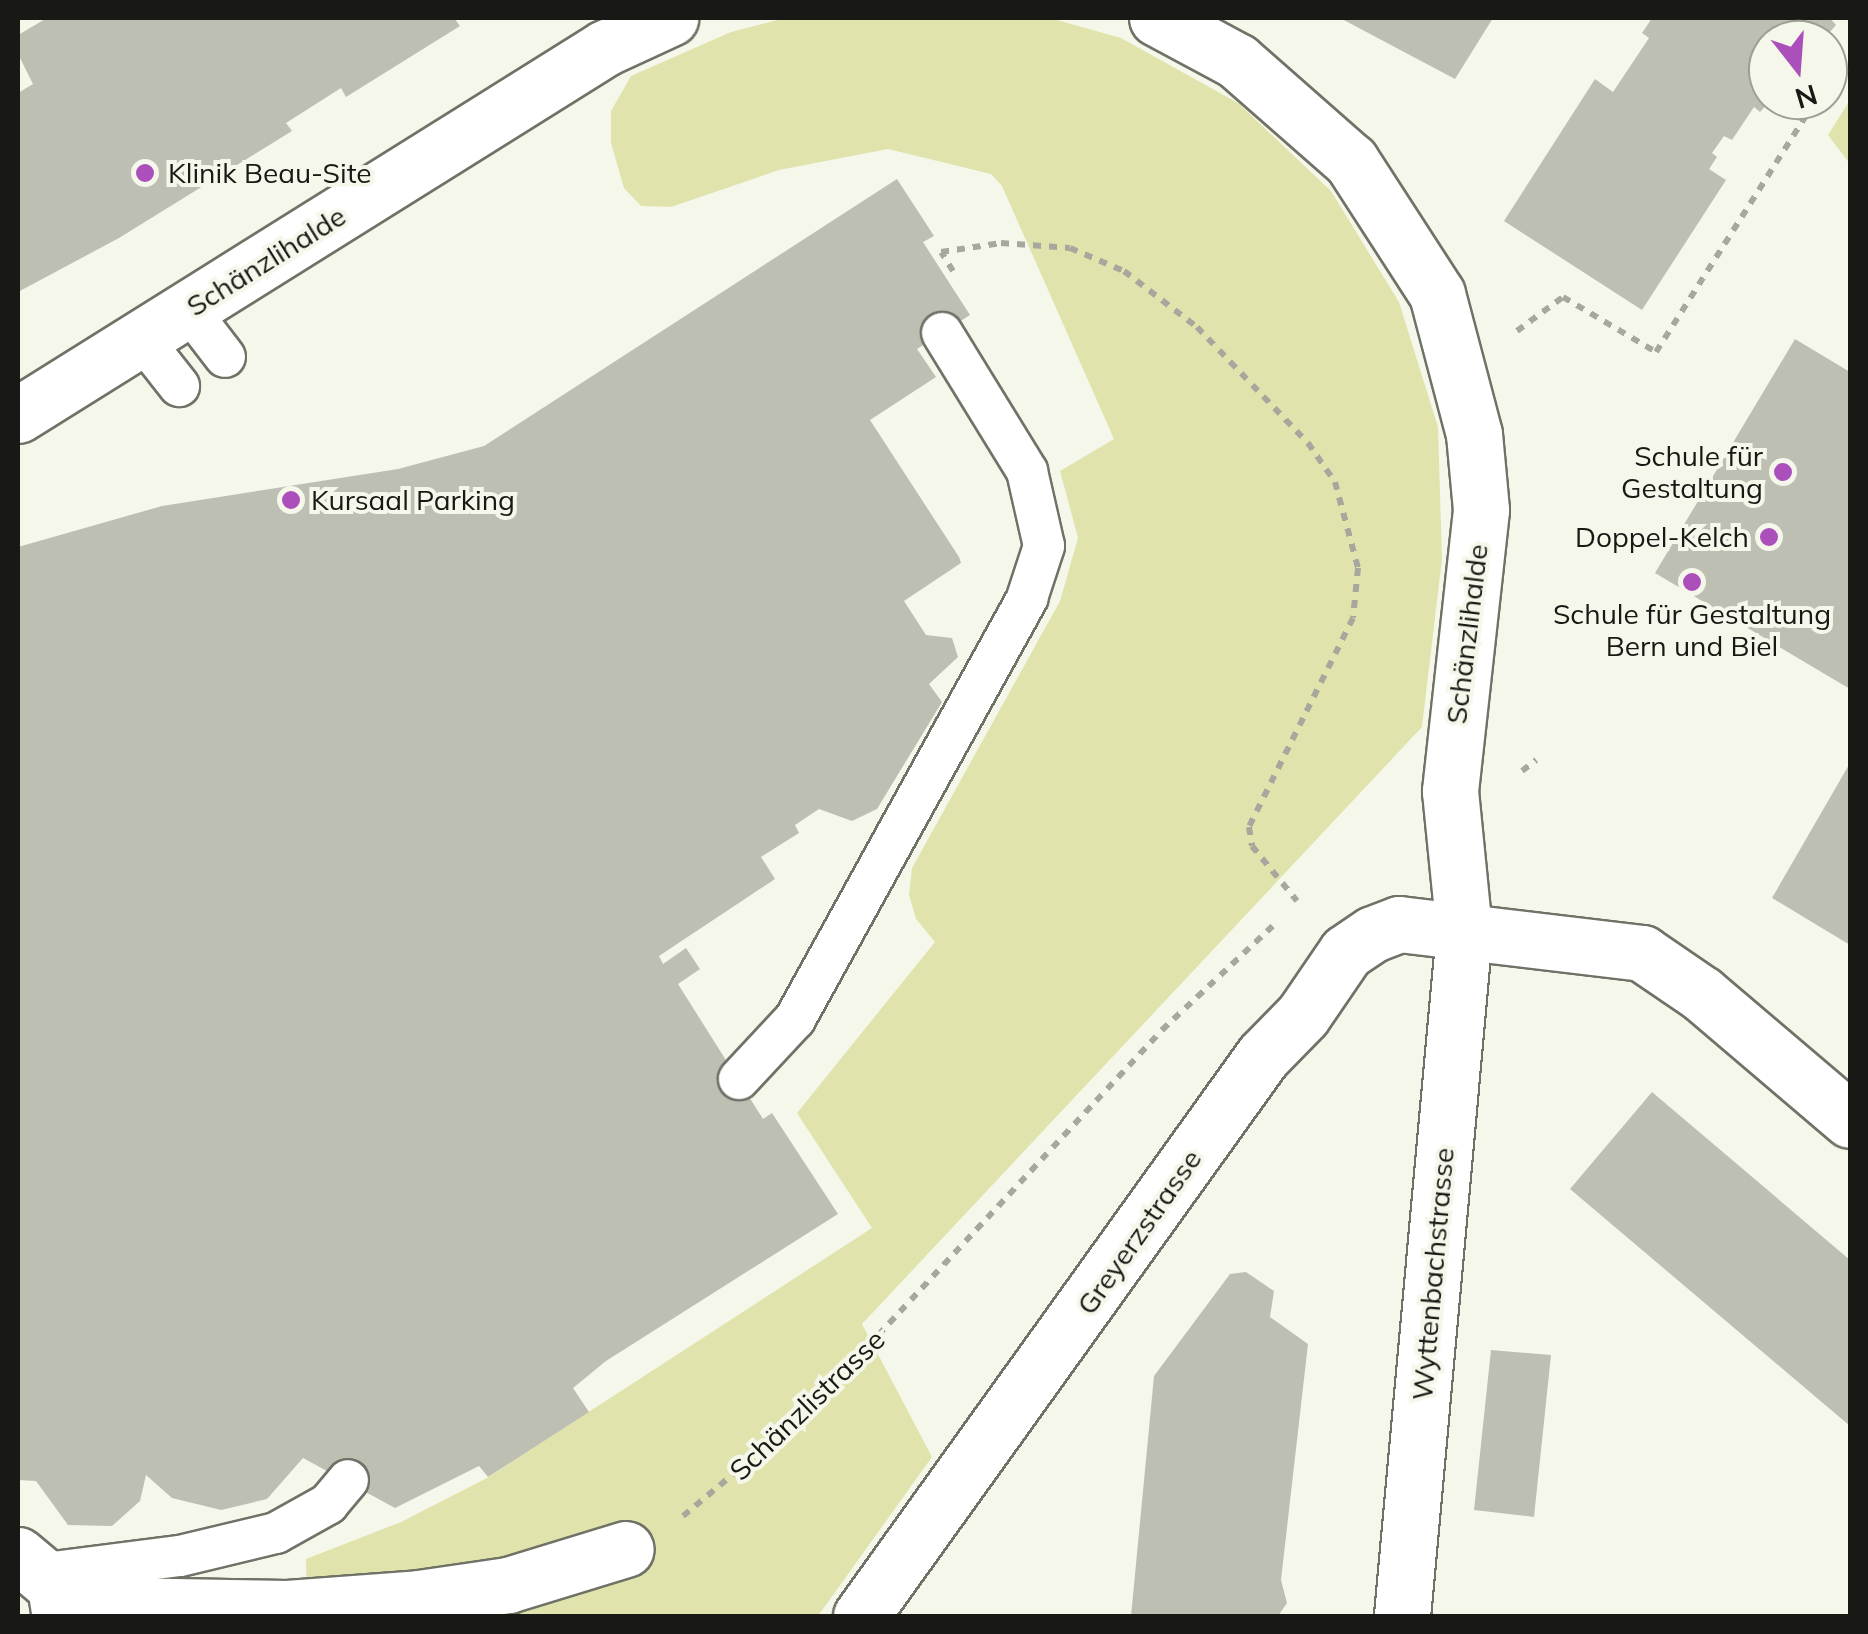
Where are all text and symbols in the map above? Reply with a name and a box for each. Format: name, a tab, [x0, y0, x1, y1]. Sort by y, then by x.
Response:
north arrow	[1748, 20, 1848, 120]
text: N	[1791, 77, 1822, 117]
place label: Klinik Beau-Site	[168, 156, 372, 190]
marker: Klinik Beau-Site	[132, 160, 158, 186]
street label: Schänzlihalde	[180, 199, 352, 323]
place label: Schule für Gestaltung	[1621, 439, 1763, 505]
marker: Schule für Gestaltung	[1772, 461, 1794, 483]
place label: Kursaal Parking	[311, 483, 515, 517]
marker: Kursaal Parking	[280, 489, 302, 511]
place label: Doppel-Kelch	[1575, 520, 1749, 554]
marker: Doppel-Kelch	[1758, 526, 1780, 548]
street label: Schänzlihalde	[1439, 542, 1495, 726]
marker: Schule für Gestaltung Bern und Biel	[1681, 571, 1703, 593]
place label: Schule für Gestaltung Bern und Biel	[1553, 597, 1831, 663]
street label: Greyerzstrasse	[1070, 1143, 1208, 1321]
street label: Wyttenbachstrasse	[1405, 1146, 1461, 1402]
street label: Schänzlistrasse	[723, 1323, 891, 1487]

